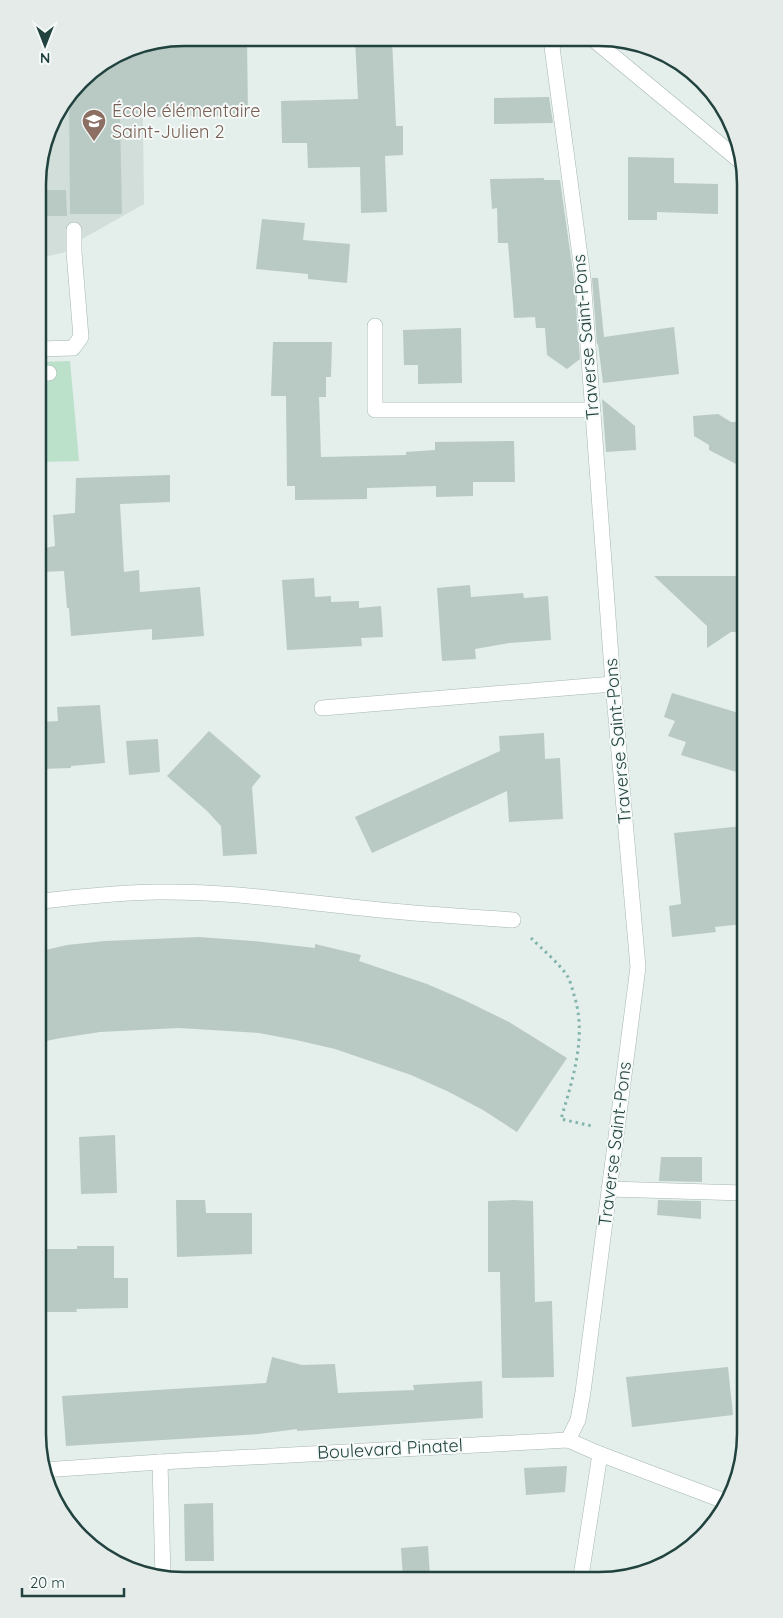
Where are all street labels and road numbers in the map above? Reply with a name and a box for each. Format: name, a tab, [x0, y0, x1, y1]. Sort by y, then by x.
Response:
street label: Traverse Saint-Pons	[567, 253, 604, 421]
street label: Traverse Saint-Pons	[599, 657, 636, 825]
street label: Traverse Saint-Pons	[593, 1060, 636, 1228]
street label: Boulevard Pinatel	[317, 1433, 463, 1464]

